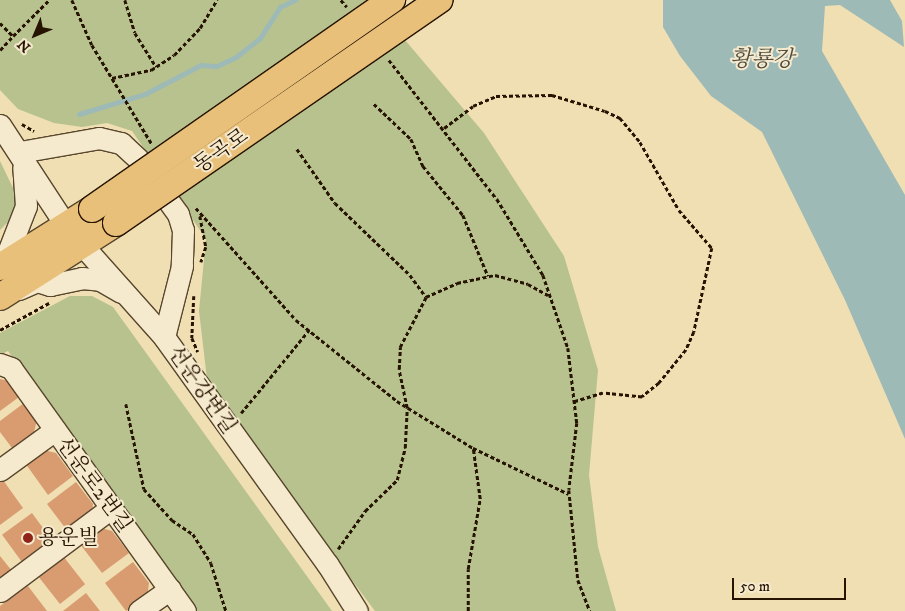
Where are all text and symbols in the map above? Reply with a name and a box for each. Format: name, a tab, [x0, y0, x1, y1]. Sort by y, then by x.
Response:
north arrow	[10, 10, 60, 60]
text: N	[14, 35, 35, 56]
water label: 황룡강	[730, 47, 794, 73]
street label: 동곡로	[189, 123, 253, 179]
street label: 선운강변길	[163, 341, 241, 439]
street label: 선운로2번길	[51, 432, 137, 538]
place label: 용운빌	[38, 525, 99, 551]
marker: 용운빌	[22, 532, 34, 544]
scale bar	[735, 568, 849, 600]
text: 50 m	[740, 577, 770, 596]

